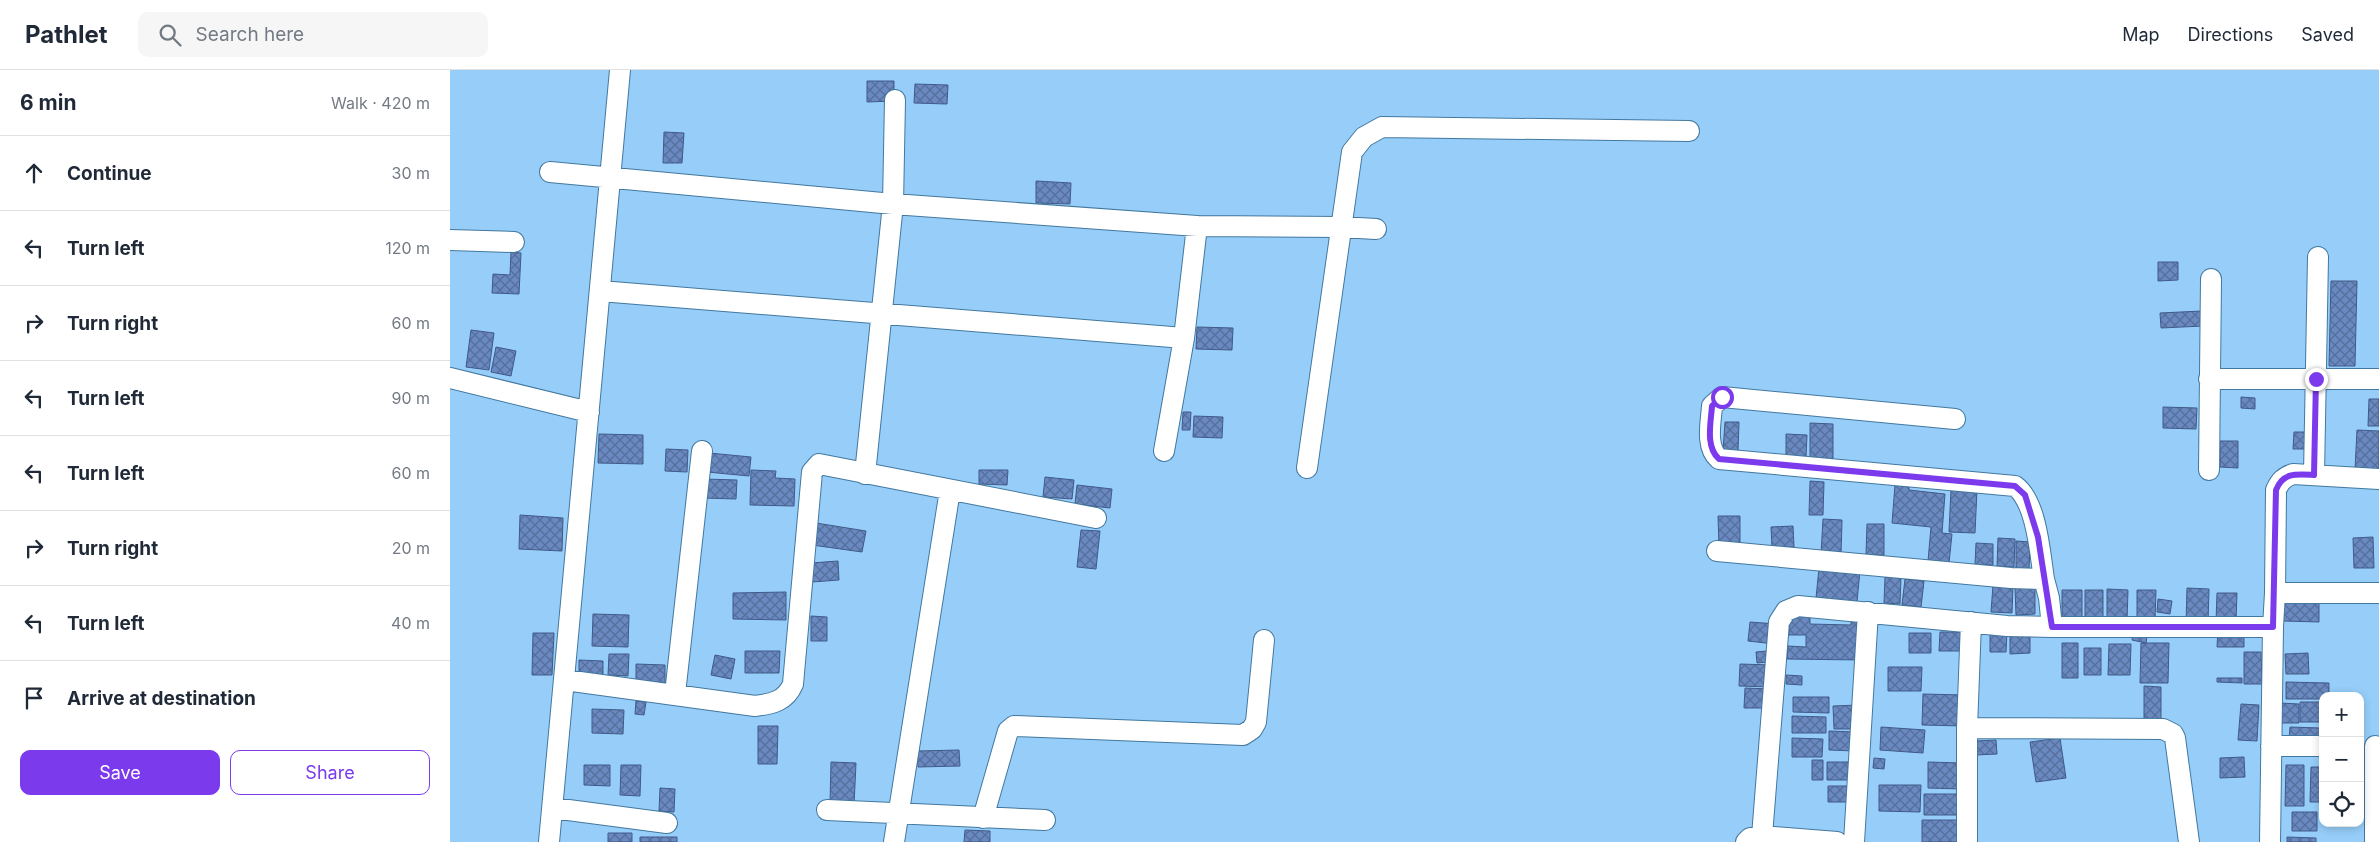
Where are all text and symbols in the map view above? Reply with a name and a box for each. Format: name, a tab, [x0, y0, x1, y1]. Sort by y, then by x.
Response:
search box	[138, 12, 488, 57]
text: Pathlet	[25, 20, 108, 49]
icon: search	[156, 21, 184, 49]
text: Search here	[196, 23, 304, 46]
text: Map	[2122, 24, 2160, 45]
text: Directions	[2188, 24, 2273, 45]
text: Saved	[2301, 24, 2354, 45]
text: 6 min	[20, 90, 77, 115]
text: Walk · 420 m	[331, 93, 430, 113]
icon: ahead	[20, 159, 48, 187]
text: Continue	[67, 162, 152, 185]
text: 30 m	[392, 163, 430, 183]
icon: left	[20, 234, 48, 262]
text: Turn left	[67, 237, 145, 260]
text: 120 m	[385, 238, 430, 258]
icon: right	[20, 309, 48, 337]
text: Turn right	[67, 312, 158, 335]
text: 60 m	[391, 313, 430, 333]
route end	[2305, 368, 2328, 391]
icon: left	[20, 384, 48, 412]
route start	[1711, 386, 1734, 409]
text: Turn left	[67, 387, 145, 410]
text: 90 m	[391, 388, 430, 408]
icon: left	[20, 459, 48, 487]
text: Turn left	[67, 462, 145, 485]
text: 60 m	[391, 463, 430, 483]
icon: right	[20, 534, 48, 562]
text: Turn right	[67, 537, 158, 560]
text: 20 m	[392, 538, 430, 558]
icon: left	[20, 609, 48, 637]
text: Turn left	[67, 612, 145, 635]
text: 40 m	[391, 613, 430, 633]
icon: arrive	[20, 684, 48, 712]
text: Arrive at destination	[67, 687, 256, 710]
map controls	[2319, 692, 2364, 827]
button: +	[2319, 692, 2364, 737]
button: −	[2319, 737, 2364, 782]
button: Save	[20, 750, 220, 795]
button: Share	[230, 750, 430, 795]
button: locate	[2319, 782, 2364, 827]

